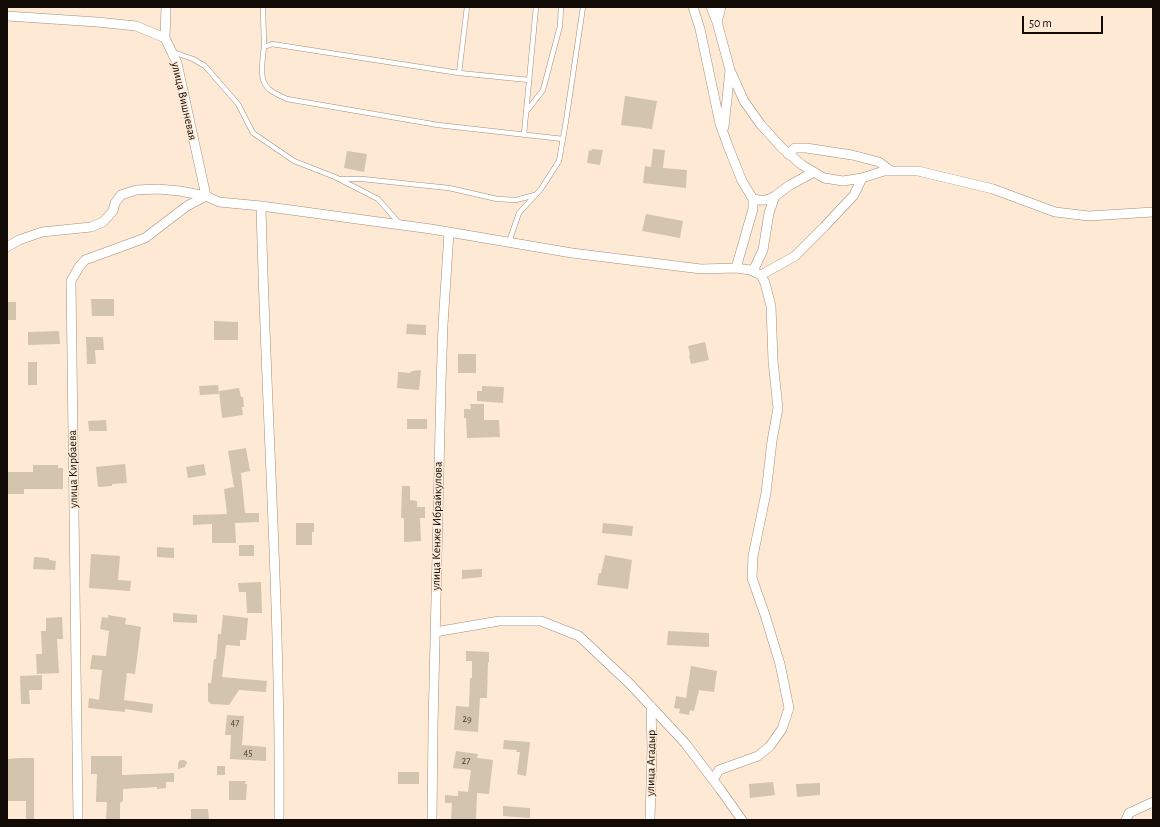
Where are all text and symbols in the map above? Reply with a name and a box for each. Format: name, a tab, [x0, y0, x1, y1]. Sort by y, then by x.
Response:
scale bar	[1024, 8, 1105, 34]
text: 50 m	[1029, 17, 1052, 29]
street label: улица Вишневая	[168, 60, 200, 142]
street label: улица Кирбаева	[65, 430, 81, 508]
street label: улица Кенже Ибрайкулова	[429, 461, 445, 591]
house number: 29	[462, 713, 472, 725]
house number: 47	[231, 717, 239, 729]
street label: улица Агадыр	[643, 730, 659, 796]
house number: 45	[244, 747, 252, 759]
house number: 27	[462, 755, 470, 767]

